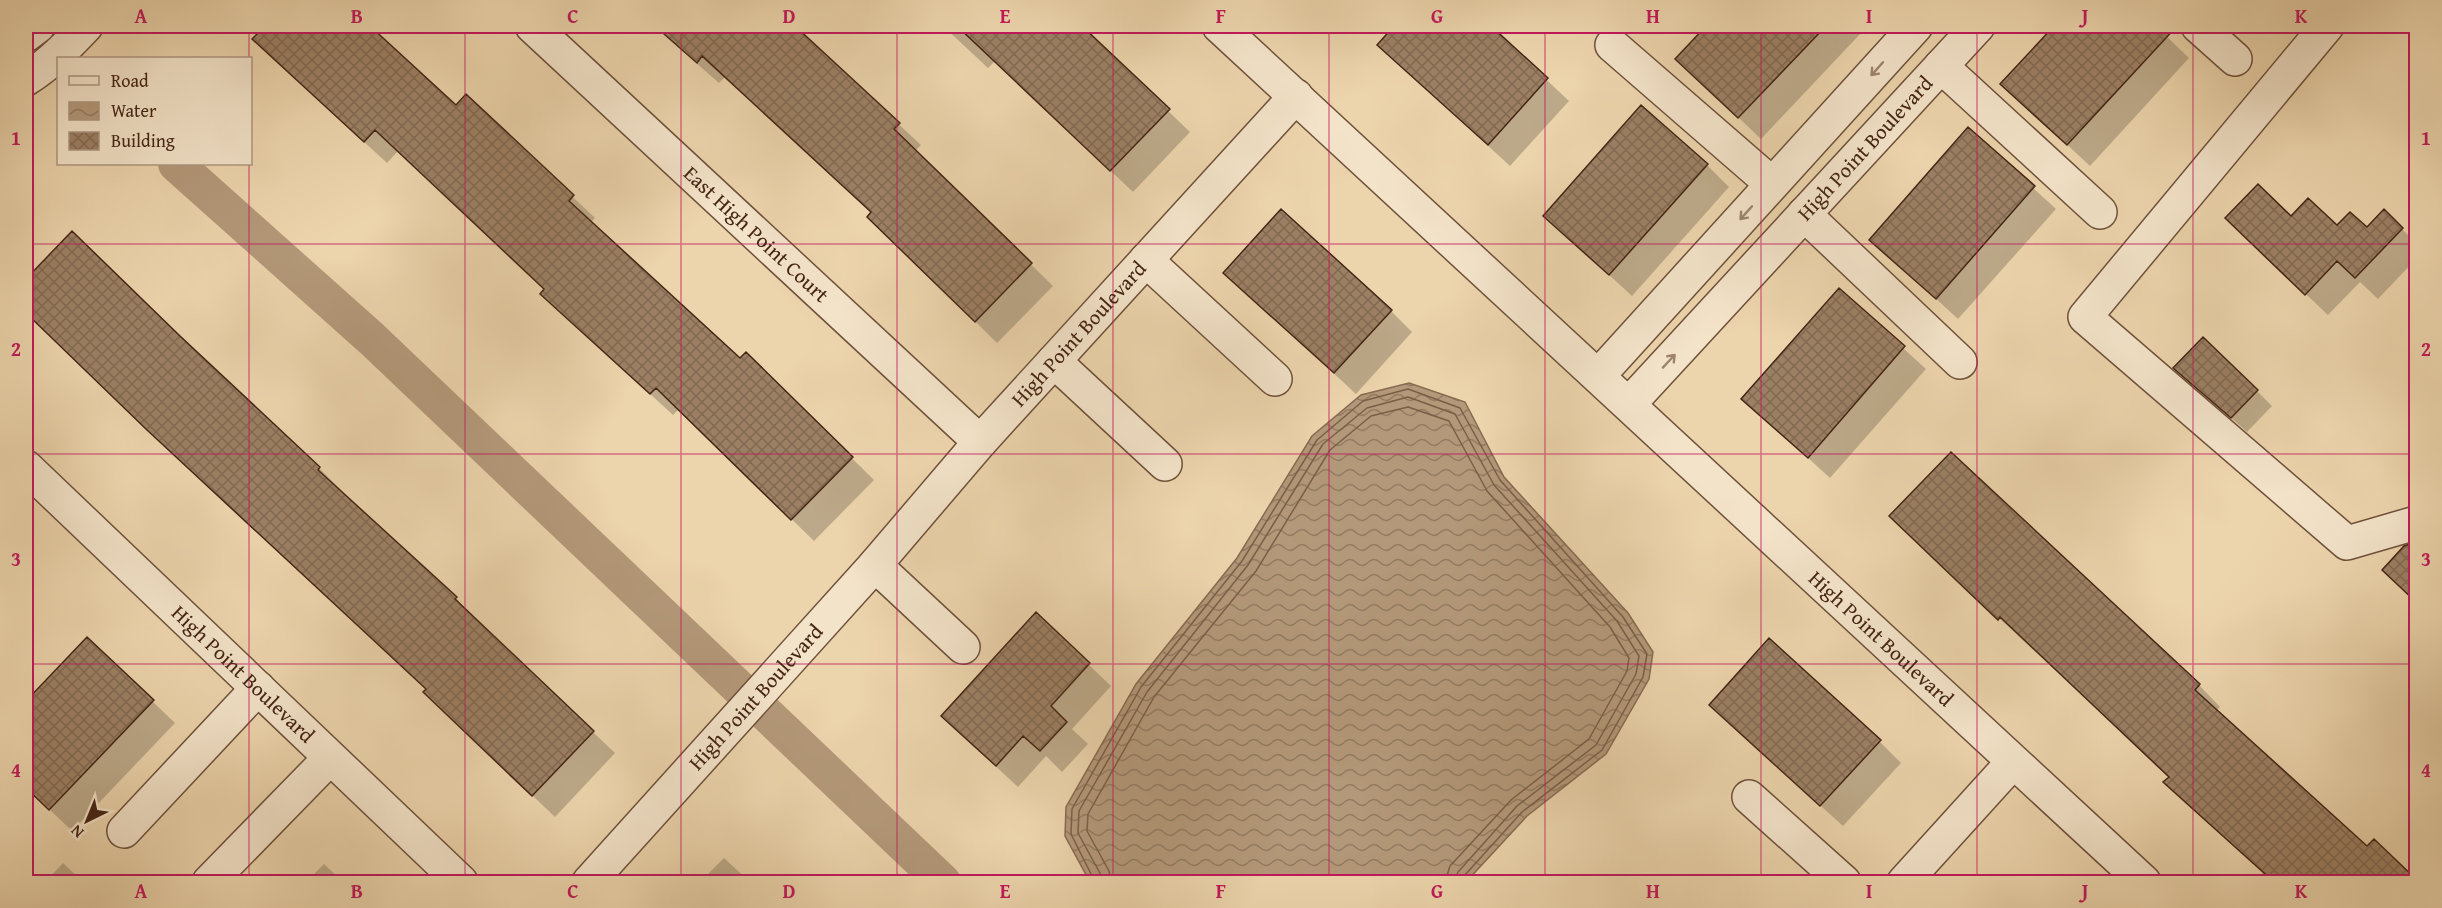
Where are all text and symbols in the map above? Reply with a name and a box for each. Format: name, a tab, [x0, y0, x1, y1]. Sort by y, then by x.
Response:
text: A	[135, 1, 148, 30]
text: B	[351, 1, 363, 30]
text: C	[567, 1, 579, 30]
text: D	[782, 1, 796, 30]
text: E	[1000, 1, 1011, 30]
text: F	[1216, 1, 1226, 30]
text: G	[1431, 1, 1443, 30]
text: H	[1646, 1, 1660, 30]
text: I	[1866, 1, 1872, 30]
text: J	[2079, 1, 2089, 30]
text: K	[2295, 1, 2308, 30]
legend	[57, 57, 252, 165]
one-way arrow	[1870, 61, 1884, 76]
text: Road	[111, 67, 149, 94]
street label: High Point Boulevard	[1790, 68, 1940, 228]
text: Water	[111, 97, 157, 124]
text: 1	[11, 123, 21, 152]
text: 1	[2421, 123, 2431, 152]
text: Building	[111, 127, 175, 154]
street label: East High Point Court	[677, 158, 837, 310]
one-way arrow	[1739, 205, 1753, 220]
street label: High Point Boulevard	[1004, 253, 1154, 413]
text: 2	[11, 334, 21, 363]
text: 2	[2421, 334, 2431, 363]
one-way arrow	[1661, 353, 1676, 368]
text: 3	[11, 544, 21, 573]
text: 3	[2421, 544, 2431, 573]
street label: High Point Boulevard	[1802, 563, 1961, 714]
street label: High Point Boulevard	[165, 598, 323, 750]
street label: High Point Boulevard	[681, 616, 830, 777]
text: 4	[11, 755, 21, 784]
text: 4	[2421, 755, 2431, 784]
north arrow	[57, 791, 117, 851]
text: N	[64, 819, 89, 844]
text: A	[135, 876, 148, 905]
text: B	[351, 876, 363, 905]
text: C	[567, 876, 579, 905]
text: D	[782, 876, 796, 905]
text: E	[1000, 876, 1011, 905]
text: F	[1216, 876, 1226, 905]
text: G	[1431, 876, 1443, 905]
text: H	[1646, 876, 1660, 905]
text: I	[1866, 876, 1872, 905]
text: J	[2079, 876, 2089, 905]
text: K	[2295, 876, 2308, 905]

